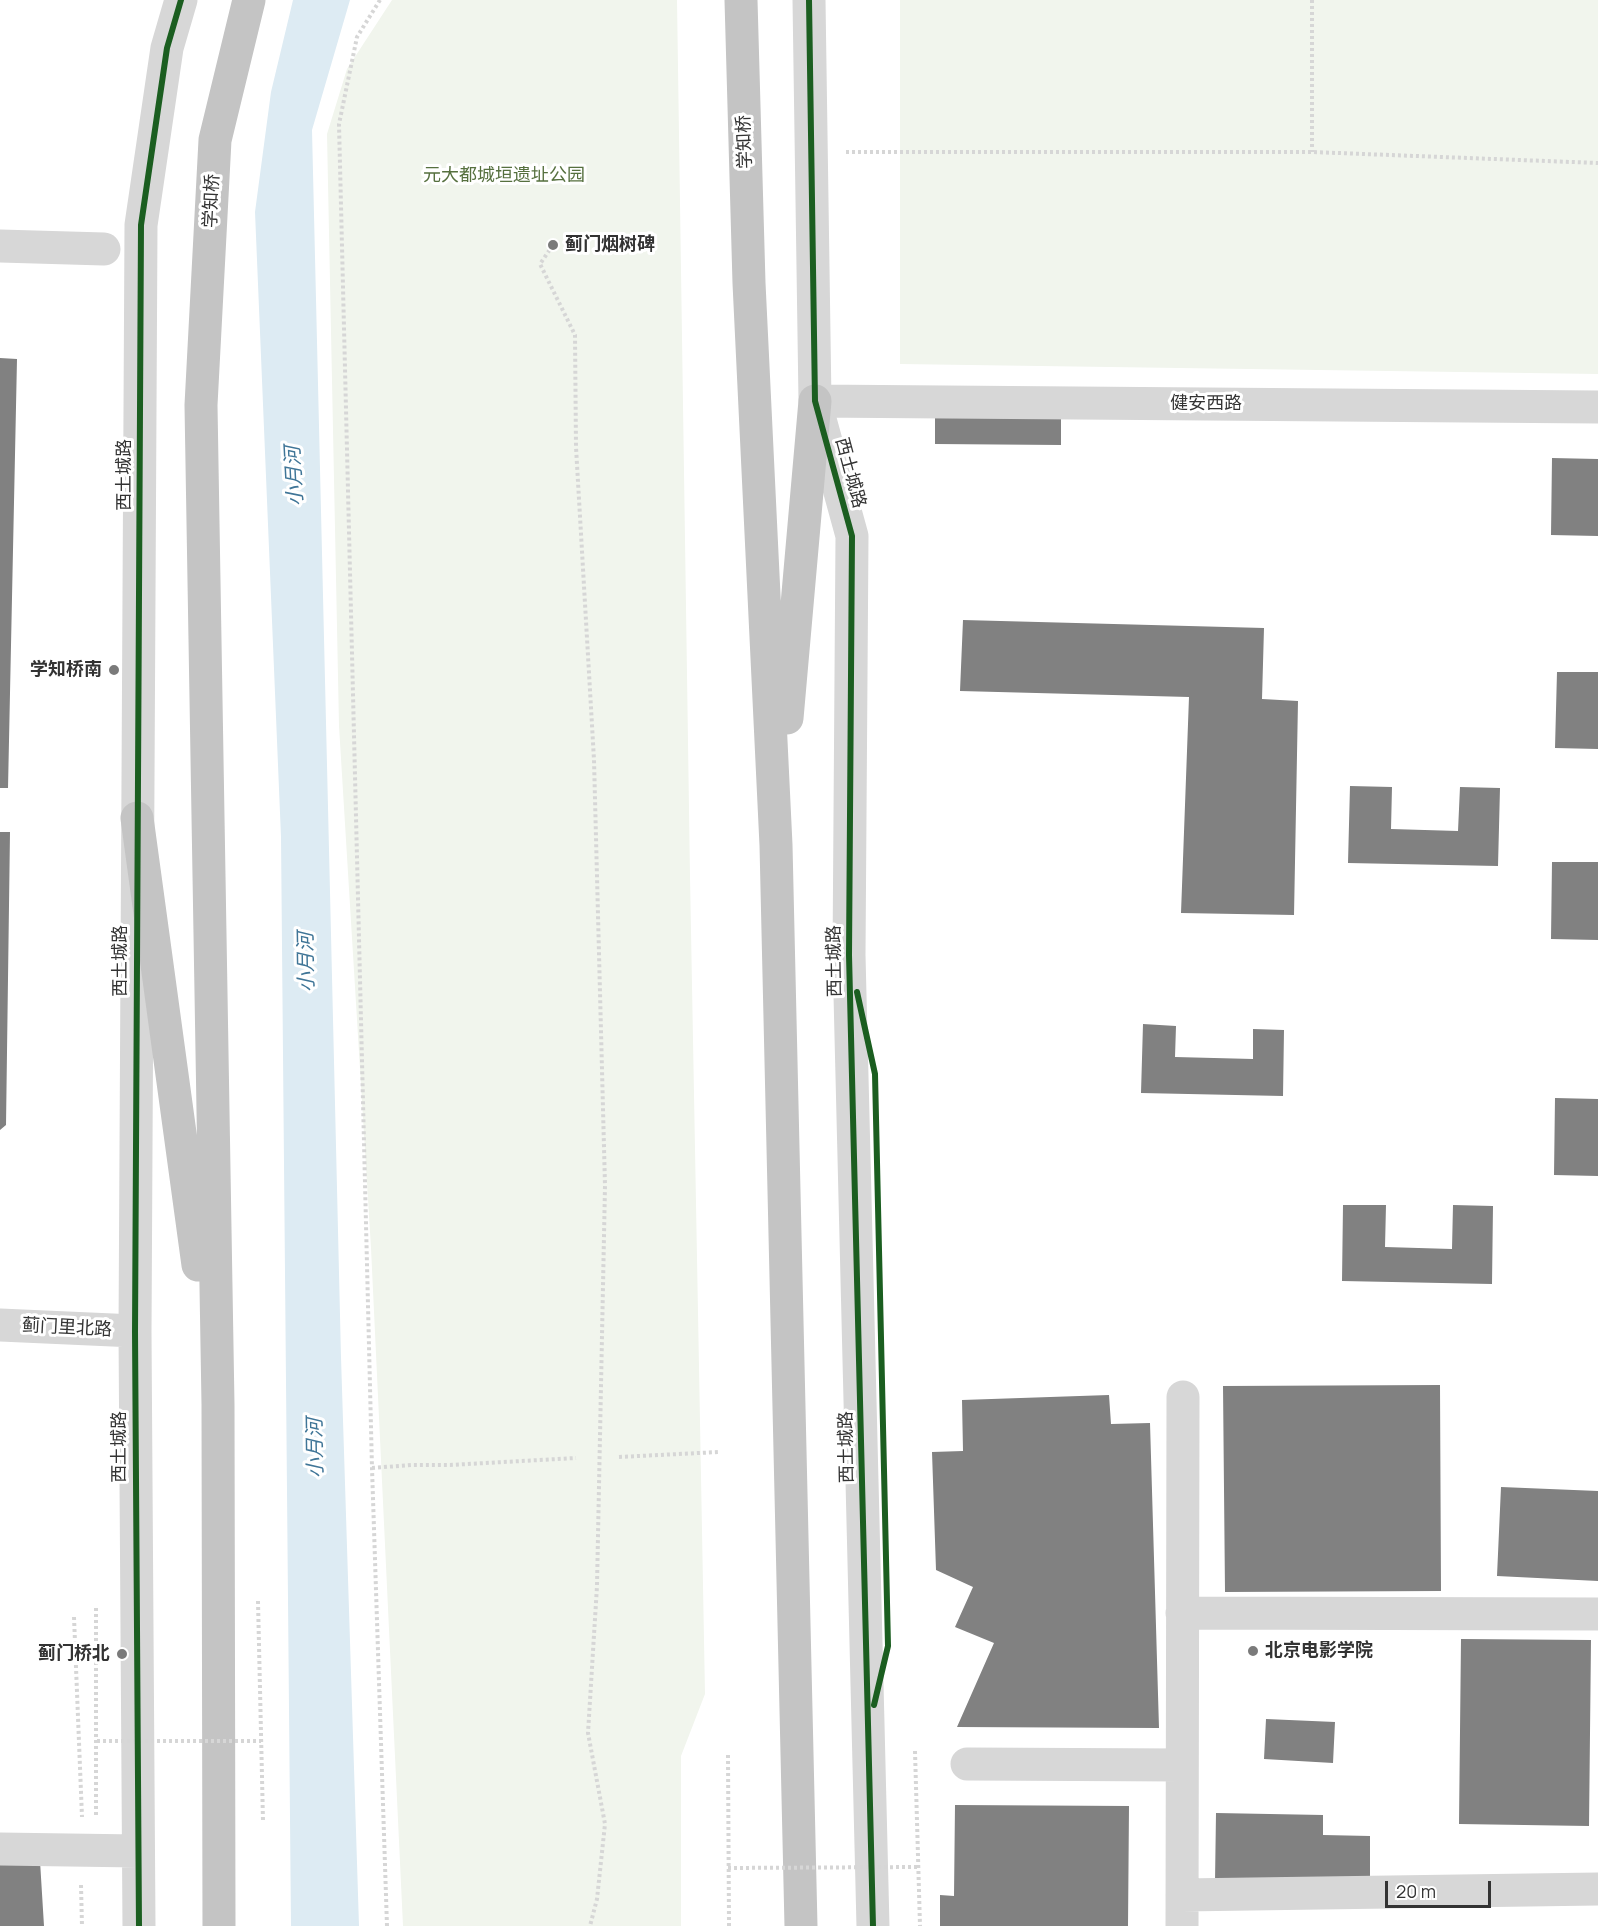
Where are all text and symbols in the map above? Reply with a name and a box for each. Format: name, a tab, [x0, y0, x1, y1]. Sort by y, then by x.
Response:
street label: 学知桥	[733, 115, 757, 169]
park label: 元大都城垣遗址公园	[423, 165, 585, 187]
street label: 学知桥	[200, 173, 224, 229]
place label: 蓟门烟树碑	[565, 234, 655, 256]
marker: 蓟门烟树碑	[546, 238, 560, 252]
street label: 健安西路	[1170, 393, 1242, 415]
street label: 西土城路	[830, 435, 870, 511]
street label: 西土城路	[114, 439, 136, 511]
water label: 小月河	[281, 445, 309, 507]
place label: 学知桥南	[30, 659, 102, 681]
marker: 学知桥南	[107, 663, 121, 677]
street label: 西土城路	[110, 925, 132, 997]
street label: 西土城路	[824, 925, 846, 997]
water label: 小月河	[294, 932, 320, 992]
street label: 蓟门里北路	[21, 1315, 113, 1341]
street label: 西土城路	[109, 1411, 131, 1483]
street label: 西土城路	[836, 1411, 858, 1483]
water label: 小月河	[303, 1418, 329, 1478]
place label: 北京电影学院	[1265, 1640, 1373, 1662]
place label: 蓟门桥北	[38, 1643, 110, 1665]
marker: 北京电影学院	[1246, 1644, 1260, 1658]
marker: 蓟门桥北	[115, 1647, 129, 1661]
scale bar	[1388, 1869, 1494, 1907]
text: 20 m	[1396, 1879, 1436, 1903]

